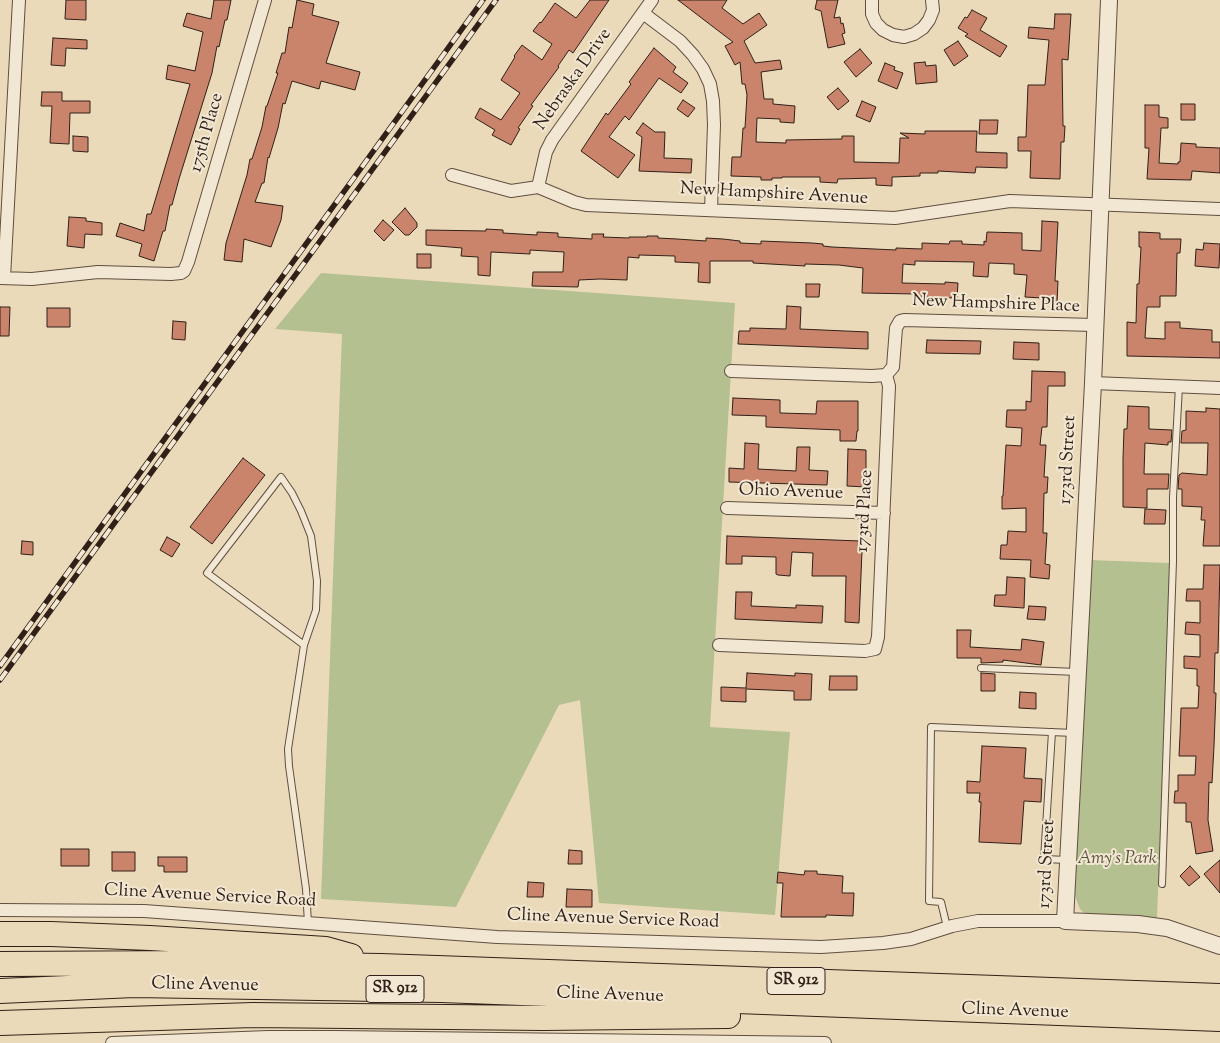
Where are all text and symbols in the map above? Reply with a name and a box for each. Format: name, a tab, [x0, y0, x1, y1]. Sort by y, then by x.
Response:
street label: Nebraska Drive	[531, 25, 617, 135]
street label: 175th Place	[186, 91, 230, 175]
street label: New Hampshire Avenue	[679, 179, 869, 211]
street label: New Hampshire Place	[912, 291, 1080, 319]
street label: 173rd Street	[1056, 415, 1082, 505]
street label: 173rd Place	[853, 469, 879, 553]
street label: Ohio Avenue	[738, 480, 844, 506]
street label: 173rd Street	[1035, 819, 1061, 909]
park label: Amy's Park	[1077, 849, 1157, 871]
street label: Cline Avenue Service Road	[103, 881, 317, 913]
street label: Cline Avenue Service Road	[506, 905, 720, 935]
road number: SR 912	[767, 968, 825, 994]
street label: Cline Avenue	[151, 974, 259, 998]
road number: SR 912	[366, 976, 424, 1002]
street label: Cline Avenue	[556, 983, 664, 1009]
street label: Cline Avenue	[961, 999, 1069, 1025]

